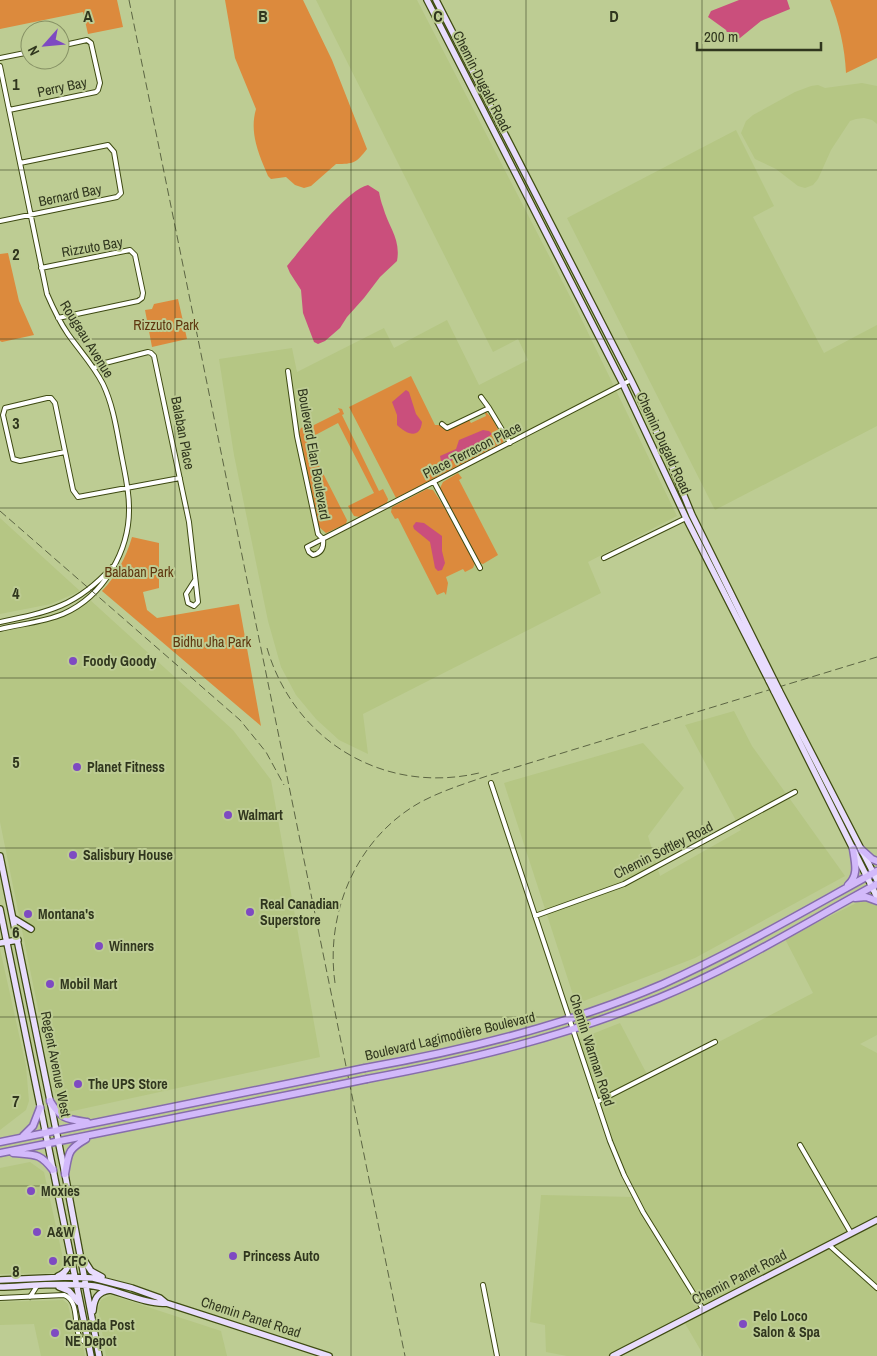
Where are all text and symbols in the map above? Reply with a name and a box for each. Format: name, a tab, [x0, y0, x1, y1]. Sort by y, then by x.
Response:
text: A	[83, 5, 93, 27]
text: B	[258, 5, 268, 27]
text: C	[433, 5, 443, 27]
text: D	[609, 5, 619, 27]
north arrow	[20, 20, 70, 70]
scale bar	[697, 20, 821, 52]
text: 200 m	[704, 26, 738, 47]
street label: Chemin Dugald Road	[449, 28, 515, 134]
text: N	[24, 43, 43, 59]
text: 1	[12, 73, 20, 95]
street label: Perry Bay	[35, 73, 89, 101]
street label: Bernard Bay	[37, 180, 103, 210]
street label: Rizzuto Bay	[60, 233, 124, 261]
text: 2	[12, 243, 20, 265]
street label: Rougeau Avenue	[56, 297, 118, 381]
park label: Rizzuto Park	[133, 316, 199, 334]
street label: Boulevard Elan Boulevard	[294, 387, 334, 521]
street label: Chemin Dugald Road	[633, 389, 695, 497]
street label: Balaban Place	[167, 395, 199, 471]
text: 3	[12, 412, 20, 434]
street label: Place Terracon Place	[420, 417, 524, 483]
park label: Balaban Park	[105, 563, 174, 581]
text: 4	[12, 582, 20, 604]
park label: Bidhu Jha Park	[173, 633, 252, 651]
place label: Foody Goody	[83, 652, 157, 670]
marker: Foody Goody	[67, 655, 79, 667]
text: 5	[12, 751, 20, 773]
place label: Planet Fitness	[87, 758, 165, 776]
marker: Planet Fitness	[71, 761, 83, 773]
place label: Walmart	[238, 806, 283, 824]
marker: Walmart	[222, 809, 234, 821]
street label: Chemin Softley Road	[610, 817, 716, 883]
place label: Salisbury House	[83, 846, 173, 864]
marker: Salisbury House	[67, 849, 79, 861]
place label: Real Canadian Superstore	[260, 895, 339, 929]
place label: Montana's	[38, 905, 94, 923]
marker: Real Canadian Superstore	[244, 906, 256, 918]
marker: Montana's	[22, 908, 34, 920]
text: 6	[12, 921, 20, 943]
place label: Winners	[109, 937, 154, 955]
marker: Winners	[93, 940, 105, 952]
place label: Mobil Mart	[60, 975, 118, 993]
marker: Mobil Mart	[44, 978, 56, 990]
street label: Chemin Warman Road	[565, 992, 619, 1108]
street label: Boulevard Lagimodière Boulevard	[363, 1008, 537, 1064]
street label: Regent Avenue West	[37, 1010, 75, 1118]
place label: The UPS Store	[88, 1075, 168, 1093]
marker: The UPS Store	[72, 1078, 84, 1090]
text: 7	[12, 1090, 20, 1112]
place label: Moxies	[41, 1182, 80, 1200]
marker: Moxies	[25, 1185, 37, 1197]
place label: A&W	[47, 1223, 75, 1241]
marker: A&W	[31, 1226, 43, 1238]
street label: Chemin Panet Road	[689, 1245, 789, 1309]
place label: Princess Auto	[243, 1247, 320, 1265]
marker: Princess Auto	[227, 1250, 239, 1262]
place label: KFC	[63, 1252, 87, 1270]
marker: KFC	[47, 1255, 59, 1267]
text: 8	[12, 1260, 20, 1282]
street label: Chemin Panet Road	[199, 1292, 303, 1342]
place label: Pelo Loco Salon & Spa	[753, 1307, 821, 1341]
place label: Canada Post NE Depot	[65, 1316, 135, 1350]
marker: Pelo Loco Salon & Spa	[737, 1318, 749, 1330]
marker: Canada Post NE Depot	[49, 1327, 61, 1339]

